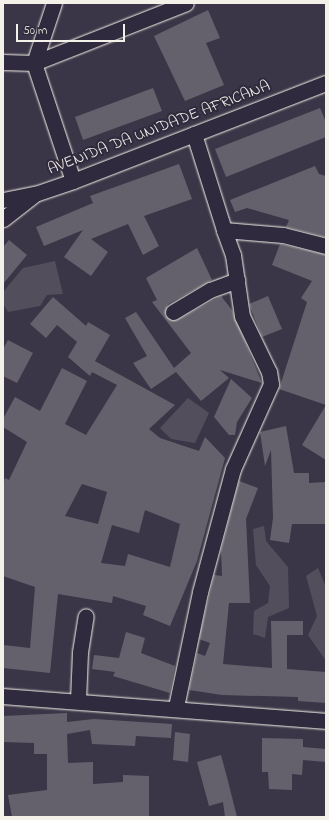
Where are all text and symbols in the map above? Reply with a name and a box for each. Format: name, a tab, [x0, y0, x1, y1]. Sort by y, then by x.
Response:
scale bar	[18, 16, 127, 42]
text: 50 m	[23, 22, 47, 40]
street label: AVENIDA DA UNIDADE AFRICANA	[45, 77, 273, 179]

